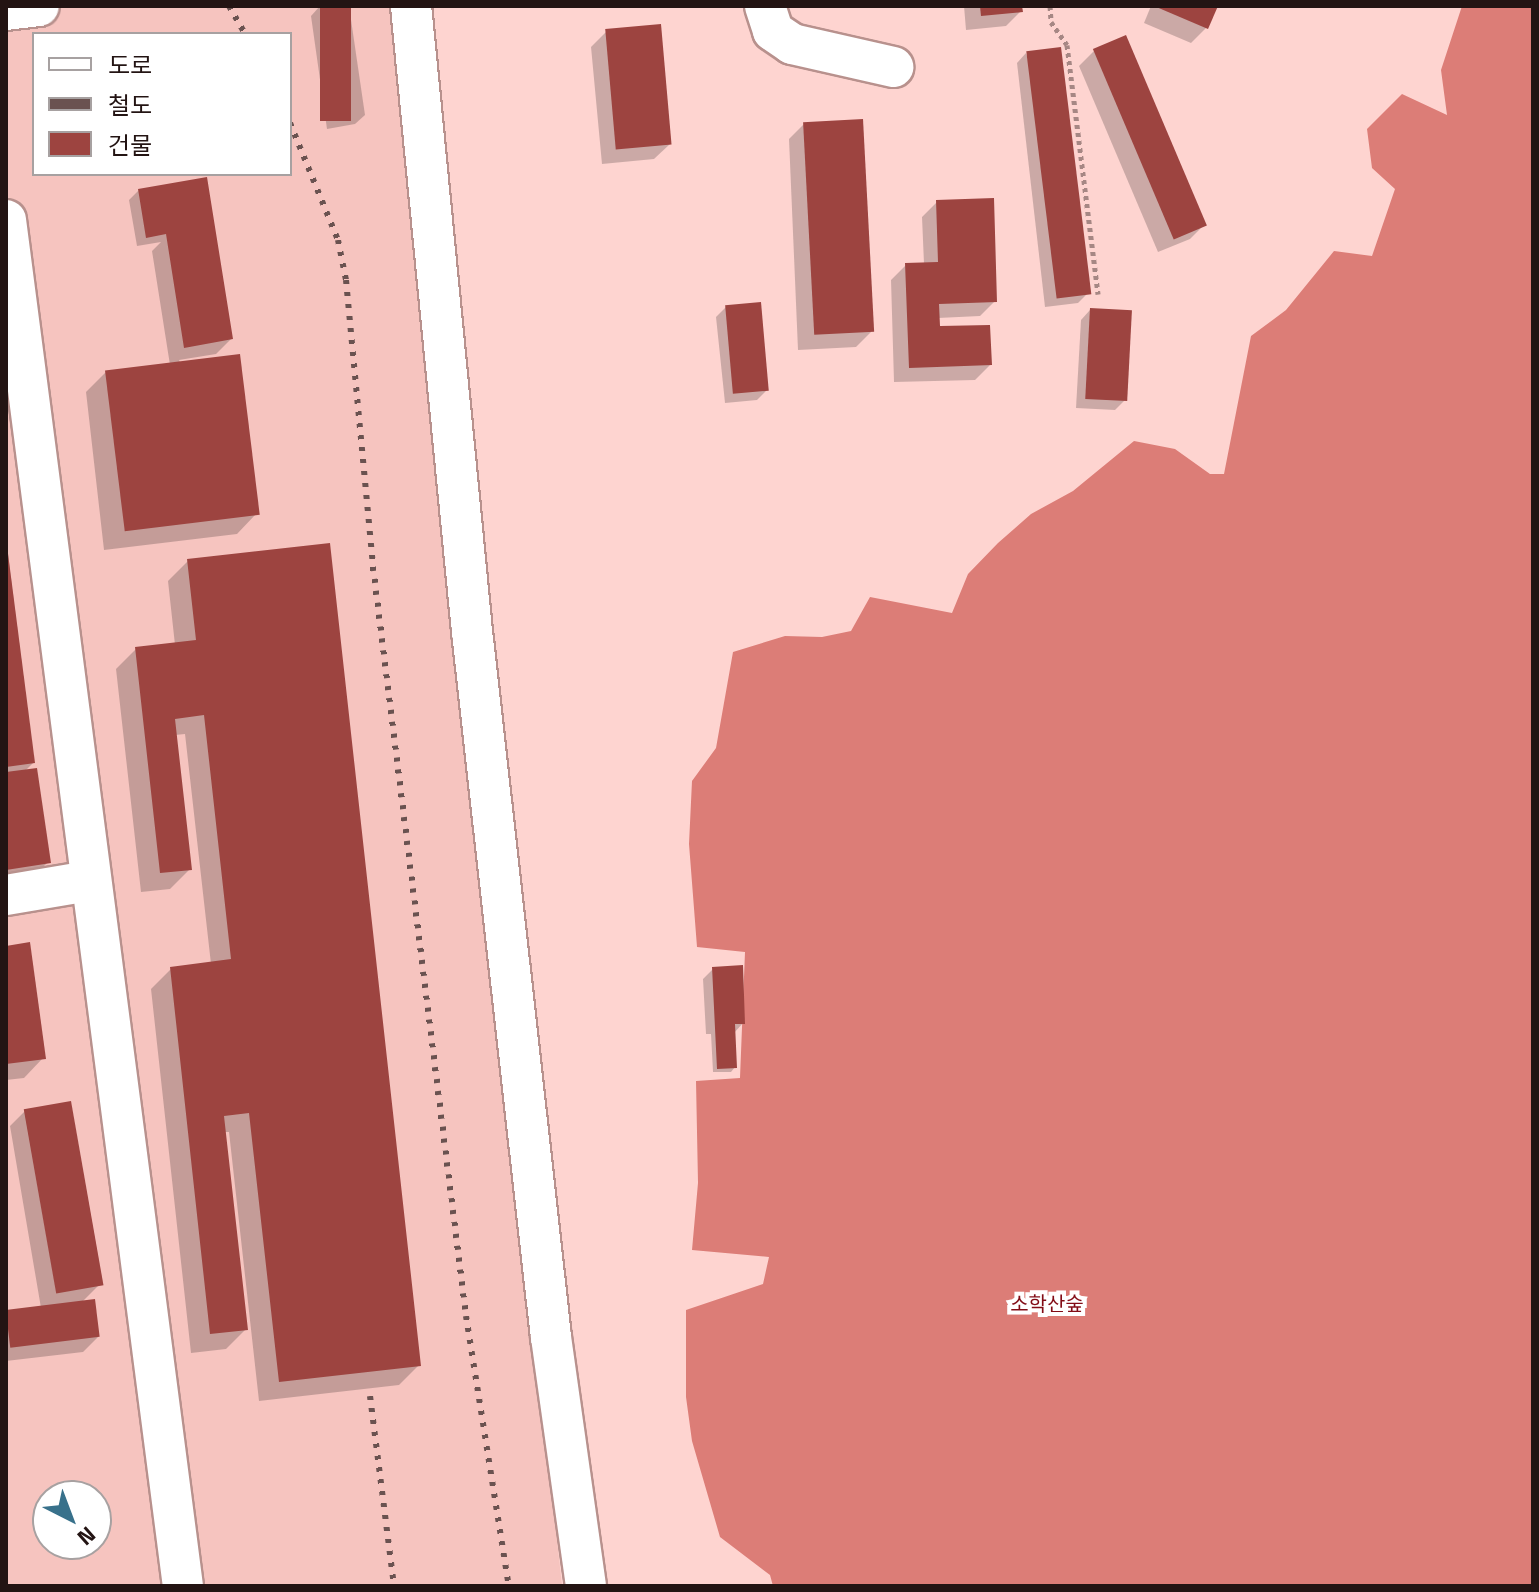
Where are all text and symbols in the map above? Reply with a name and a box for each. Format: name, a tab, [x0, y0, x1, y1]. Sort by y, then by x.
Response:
legend	[32, 32, 292, 176]
text: 도로	[108, 47, 152, 83]
text: 철도	[108, 87, 152, 123]
text: 건물	[108, 127, 152, 163]
park label: 소학산숲	[1010, 1291, 1084, 1315]
north arrow	[32, 1480, 112, 1560]
text: N	[70, 1519, 104, 1554]

